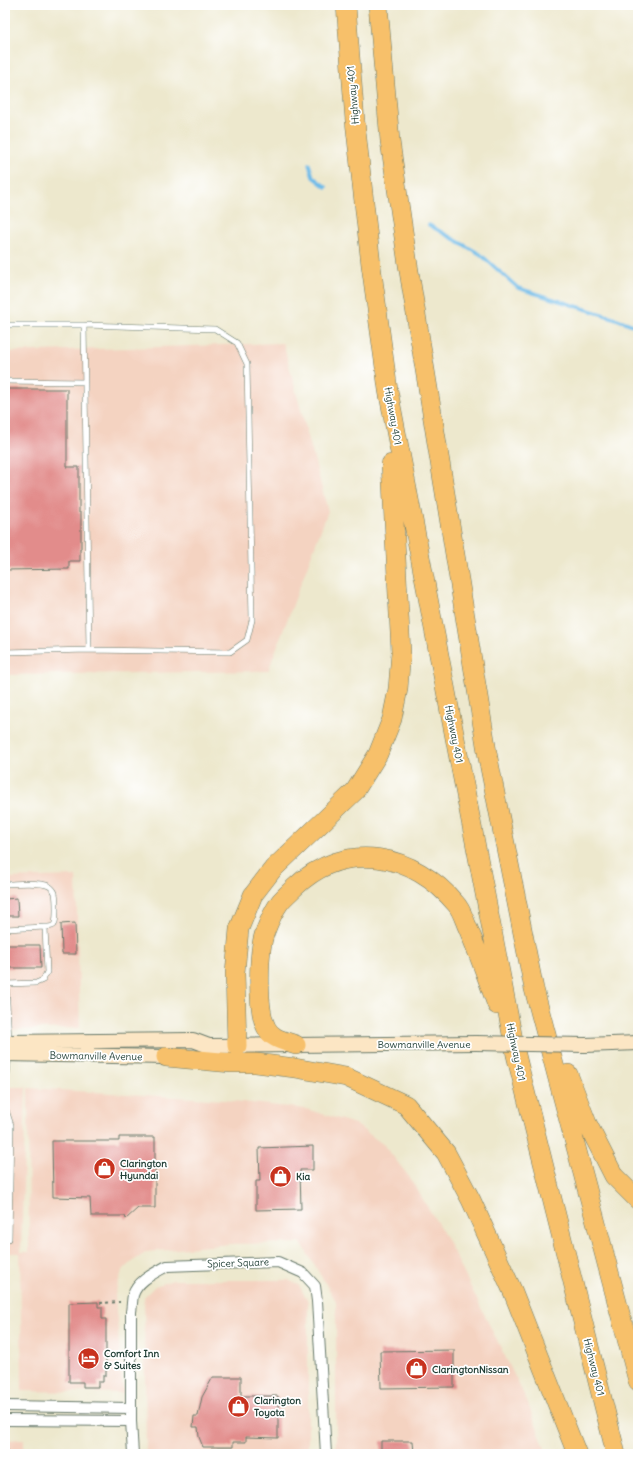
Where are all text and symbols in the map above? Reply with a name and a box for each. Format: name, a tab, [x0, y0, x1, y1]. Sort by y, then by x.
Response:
street label: Highway 401	[344, 65, 362, 125]
street label: Highway 401	[382, 386, 404, 446]
street label: Highway 401	[442, 704, 466, 764]
street label: Highway 401	[504, 1022, 528, 1082]
street label: Bowmanville Avenue	[377, 1038, 471, 1051]
street label: Bowmanville Avenue	[49, 1049, 143, 1063]
shop icon: Clarington Hyundai	[91, 1156, 117, 1182]
place label: Clarington Hyundai	[120, 1157, 167, 1182]
shop icon: Kia	[267, 1163, 293, 1189]
place label: Kia	[296, 1170, 310, 1183]
street label: Spicer Square	[207, 1255, 269, 1271]
street label: Highway 401	[581, 1337, 607, 1397]
hotel icon: Comfort Inn & Suites	[75, 1346, 101, 1372]
place label: Comfort Inn & Suites	[104, 1347, 159, 1372]
shop icon: ClaringtonNissan	[404, 1356, 430, 1382]
place label: ClaringtonNissan	[432, 1363, 509, 1376]
shop icon: Clarington Toyota	[226, 1393, 252, 1419]
place label: Clarington Toyota	[254, 1394, 301, 1419]

